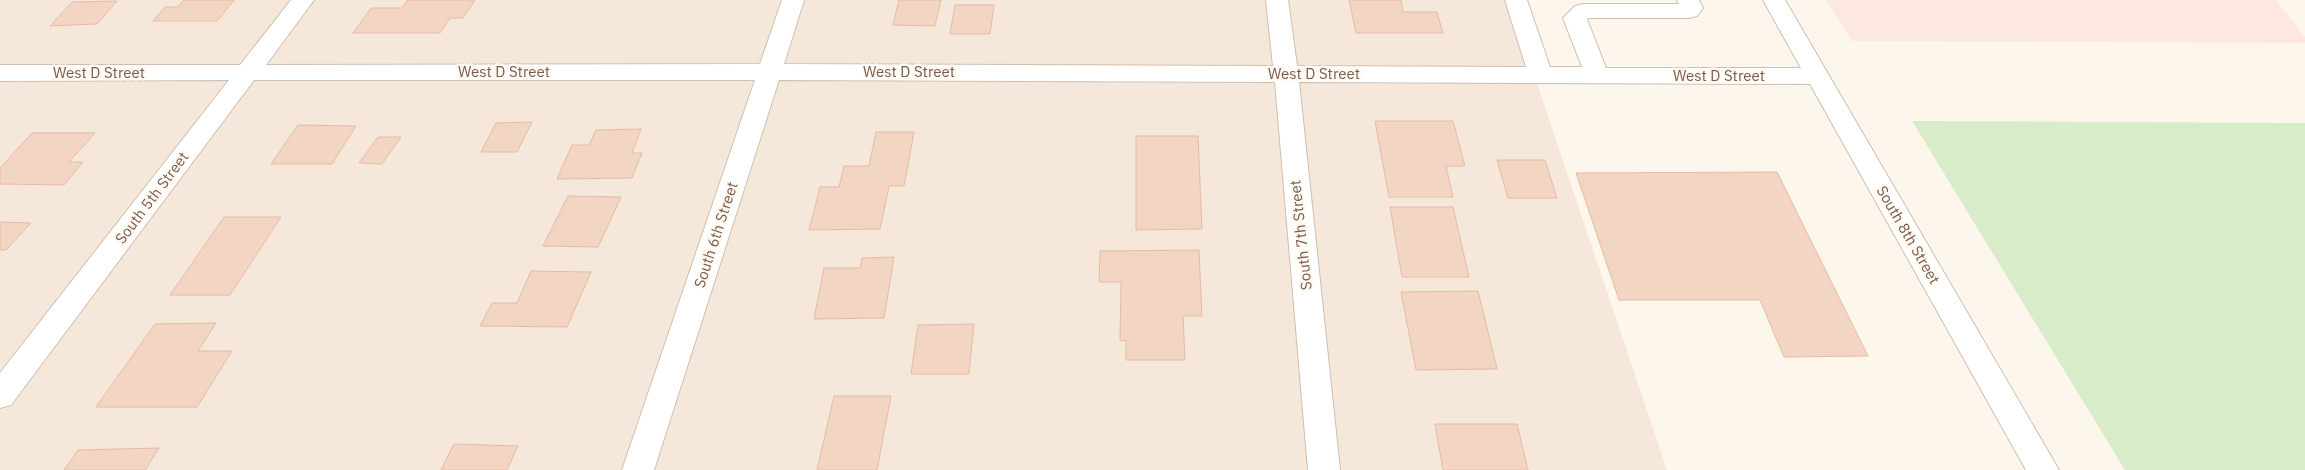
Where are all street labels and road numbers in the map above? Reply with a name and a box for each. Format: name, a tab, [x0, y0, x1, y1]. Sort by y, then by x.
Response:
street label: West D Street	[458, 62, 550, 81]
street label: West D Street	[863, 62, 955, 81]
street label: West D Street	[53, 63, 145, 82]
street label: West D Street	[1268, 64, 1360, 83]
street label: West D Street	[1673, 66, 1765, 85]
street label: South 5th Street	[111, 148, 192, 248]
street label: South 6th Street	[689, 179, 742, 290]
street label: South 7th Street	[1285, 179, 1316, 291]
street label: South 8th Street	[1873, 182, 1944, 287]

